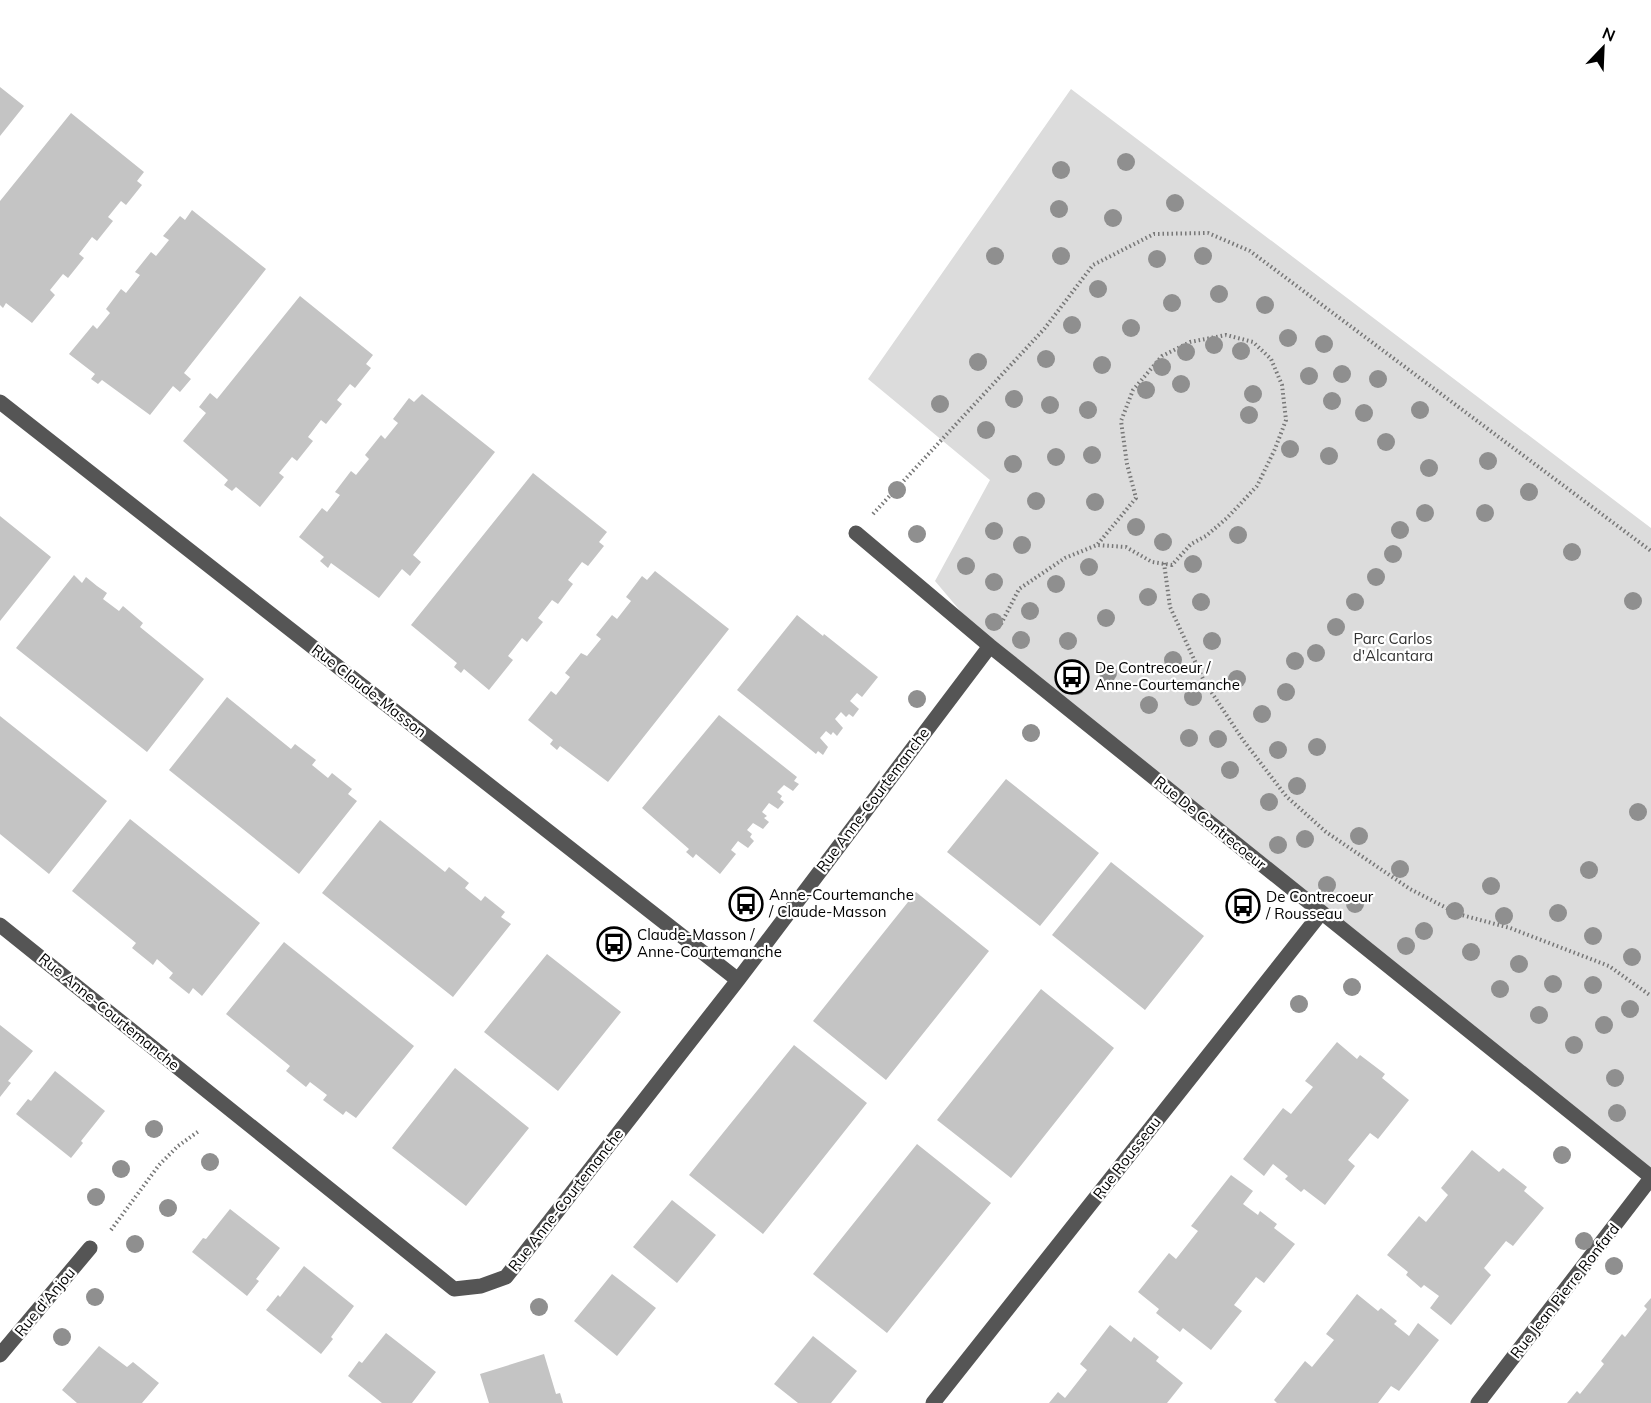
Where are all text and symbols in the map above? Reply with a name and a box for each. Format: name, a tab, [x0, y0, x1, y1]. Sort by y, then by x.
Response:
north arrow	[1573, 18, 1633, 78]
text: N	[1599, 23, 1618, 46]
park label: Parc Carlos d'Alcantara	[1353, 629, 1433, 665]
street label: Rue Claude-Masson	[308, 640, 430, 741]
place label: De Contrecoeur / Anne-Courtemanche	[1095, 658, 1240, 694]
bus stop icon: De Contrecoeur / Anne-Courtemanche	[1054, 659, 1090, 695]
street label: Rue Anne-Courtemanche	[812, 724, 933, 876]
street label: Rue De Contrecoeur	[1151, 772, 1270, 874]
place label: Anne-Courtemanche / Claude-Masson	[768, 885, 914, 921]
bus stop icon: Anne-Courtemanche / Claude-Masson	[728, 886, 764, 922]
place label: De Contrecoeur / Rousseau	[1265, 887, 1374, 923]
bus stop icon: De Contrecoeur / Rousseau	[1225, 888, 1261, 924]
place label: Claude-Masson / Anne-Courtemanche	[637, 925, 782, 961]
bus stop icon: Claude-Masson / Anne-Courtemanche	[596, 926, 632, 962]
street label: Rue Anne-Courtemanche	[35, 949, 184, 1074]
street label: Rue Rousseau	[1089, 1113, 1165, 1203]
street label: Rue Anne-Courtemanche	[504, 1125, 627, 1275]
street label: Rue Jean Pierre Ronfard	[1506, 1219, 1623, 1362]
street label: Rue d'Anjou	[10, 1263, 79, 1340]

